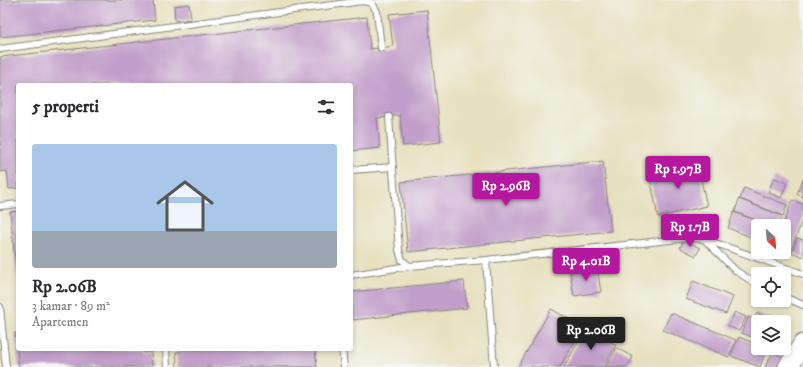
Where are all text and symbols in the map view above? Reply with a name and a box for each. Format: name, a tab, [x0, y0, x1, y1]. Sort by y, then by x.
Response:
text: 5 properti	[32, 96, 99, 118]
icon: filters	[315, 96, 337, 118]
pin: Rp 1.97B	[637, 156, 719, 190]
text: Rp 1.97B	[654, 161, 702, 177]
icon: home	[149, 170, 221, 242]
pin: Rp 2.96B	[465, 173, 547, 207]
text: Rp 2.96B	[481, 178, 531, 194]
pin: Rp 1.7B	[653, 214, 727, 248]
text: Rp 1.7B	[670, 219, 710, 235]
north arrow	[751, 219, 791, 259]
map controls	[751, 219, 791, 355]
pin: Rp 4.01B	[545, 248, 627, 282]
text: Rp 4.01B	[562, 253, 610, 269]
button: locate	[751, 267, 791, 307]
text: Rp 2.06B	[32, 276, 97, 298]
text: 3 kamar · 89 m²	[32, 298, 110, 314]
text: Apartemen	[32, 314, 89, 330]
button: layers	[751, 315, 791, 355]
pin: Rp 2.06B	[550, 317, 632, 351]
text: Rp 2.06B	[566, 322, 616, 338]

